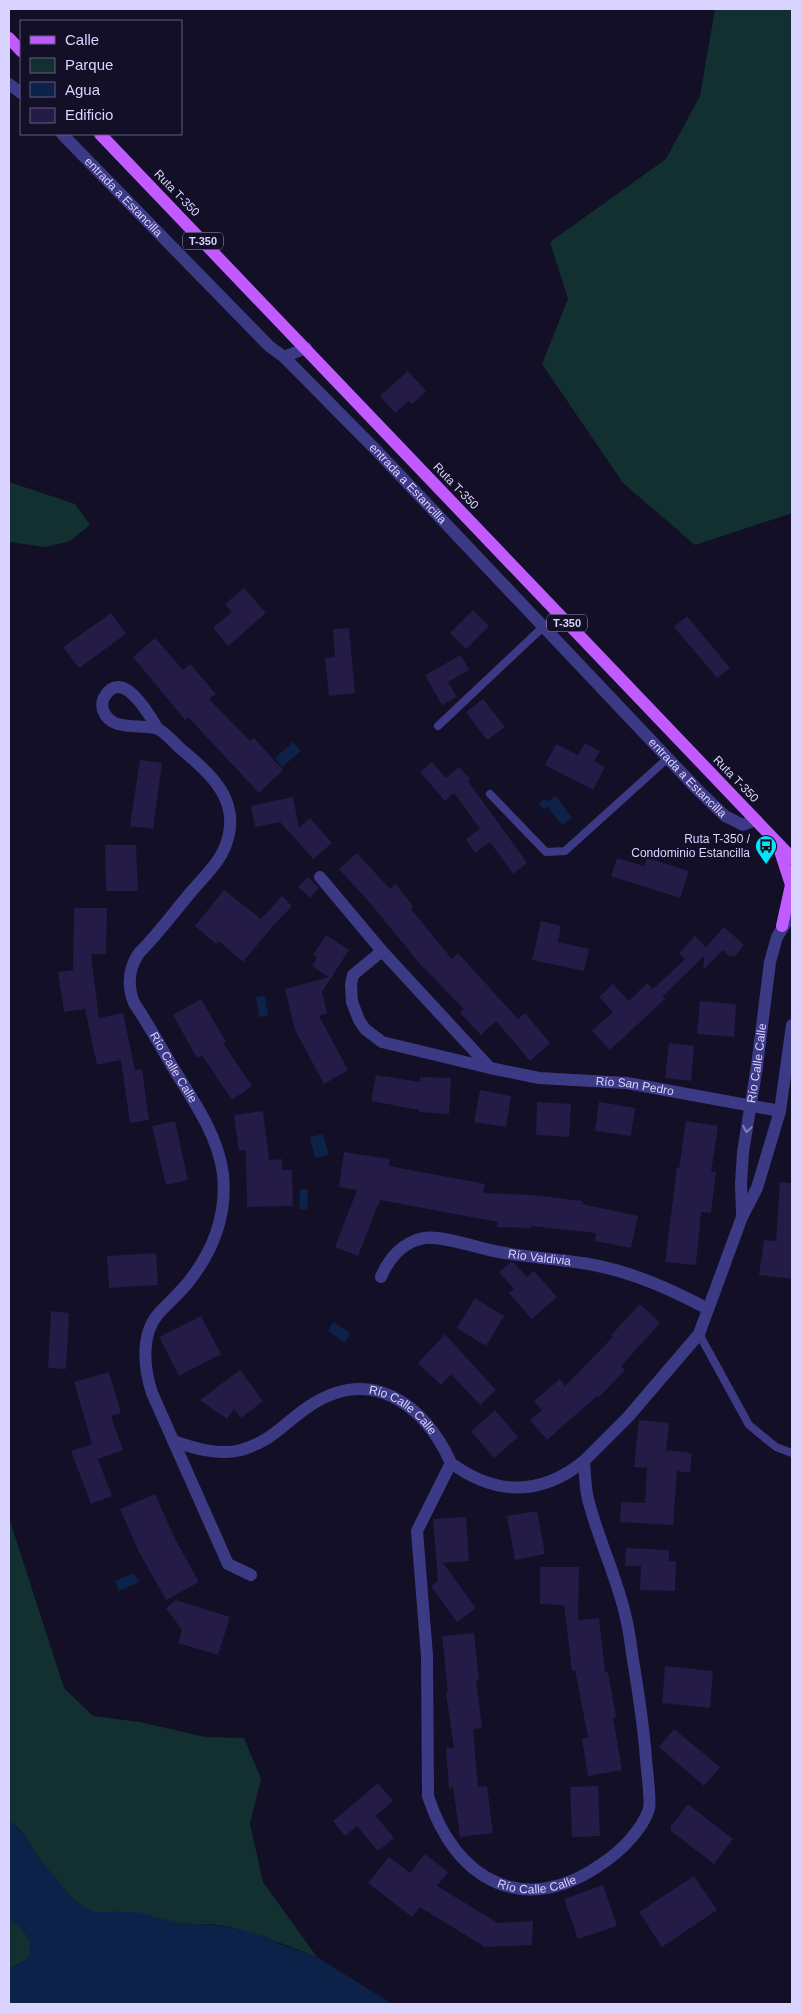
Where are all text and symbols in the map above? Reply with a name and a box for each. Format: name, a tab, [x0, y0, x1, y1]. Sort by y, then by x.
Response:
legend	[20, 20, 182, 135]
text: Calle	[65, 31, 99, 48]
text: Parque	[65, 56, 113, 73]
text: Agua	[65, 81, 101, 98]
text: Edificio	[65, 106, 113, 123]
street label: entrada a Estancilla	[82, 154, 166, 240]
street label: Ruta T-350	[151, 167, 203, 219]
road number: T-350	[183, 232, 223, 250]
street label: entrada a Estancilla	[366, 440, 449, 527]
street label: Ruta T-350	[430, 460, 482, 512]
road number: T-350	[547, 614, 587, 632]
street label: entrada a Estancilla	[646, 735, 730, 821]
street label: Ruta T-350	[710, 753, 762, 805]
place label: Ruta T-350 / Condominio Estancilla	[631, 832, 751, 860]
bus stop icon: Ruta T-350 / Condominio Estancilla	[754, 834, 778, 865]
street label: Río Calle Calle	[744, 1022, 769, 1104]
street label: Río Calle Calle	[147, 1029, 200, 1106]
street label: Río San Pedro	[595, 1074, 675, 1098]
one-way arrow	[743, 1124, 753, 1133]
street label: Río Valdivia	[507, 1247, 572, 1268]
street label: Río Calle Calle	[368, 1383, 440, 1438]
street label: Río Calle Calle	[496, 1872, 579, 1896]

